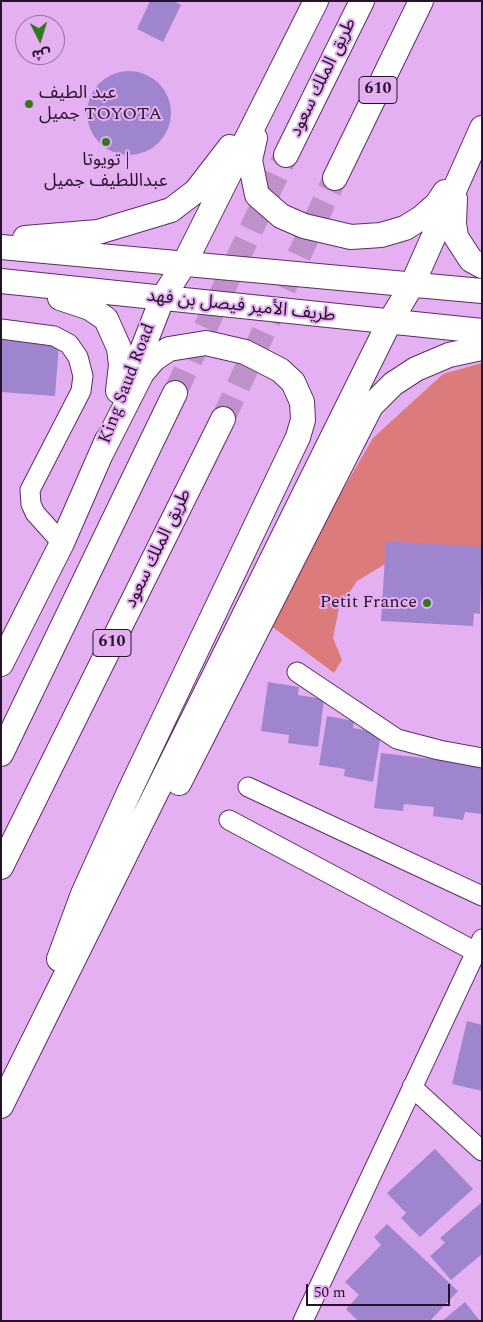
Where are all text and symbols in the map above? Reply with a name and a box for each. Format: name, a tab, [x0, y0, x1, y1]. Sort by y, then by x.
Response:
north arrow	[15, 15, 65, 65]
street label: طريق الملك سعود	[286, 15, 362, 141]
text: ش	[31, 43, 52, 66]
road number: 610	[359, 76, 397, 104]
place label: عبد الطيف جميل TOYOTA	[39, 83, 162, 126]
marker: عبد الطيف جميل TOYOTA	[23, 98, 35, 110]
marker: تويوتا | عبداللطيف جميل	[100, 136, 112, 148]
place label: تويوتا | عبداللطيف جميل	[44, 150, 168, 192]
street label: طريف الأمير فيصل بن فهد	[146, 286, 336, 328]
street label: King Saud Road	[95, 321, 161, 447]
street label: طريق الملك سعود	[121, 486, 197, 612]
place label: Petit France	[320, 592, 417, 614]
marker: Petit France	[421, 597, 433, 609]
road number: 610	[93, 630, 131, 656]
scale bar	[308, 1274, 452, 1306]
text: 50 m	[314, 1281, 346, 1304]

